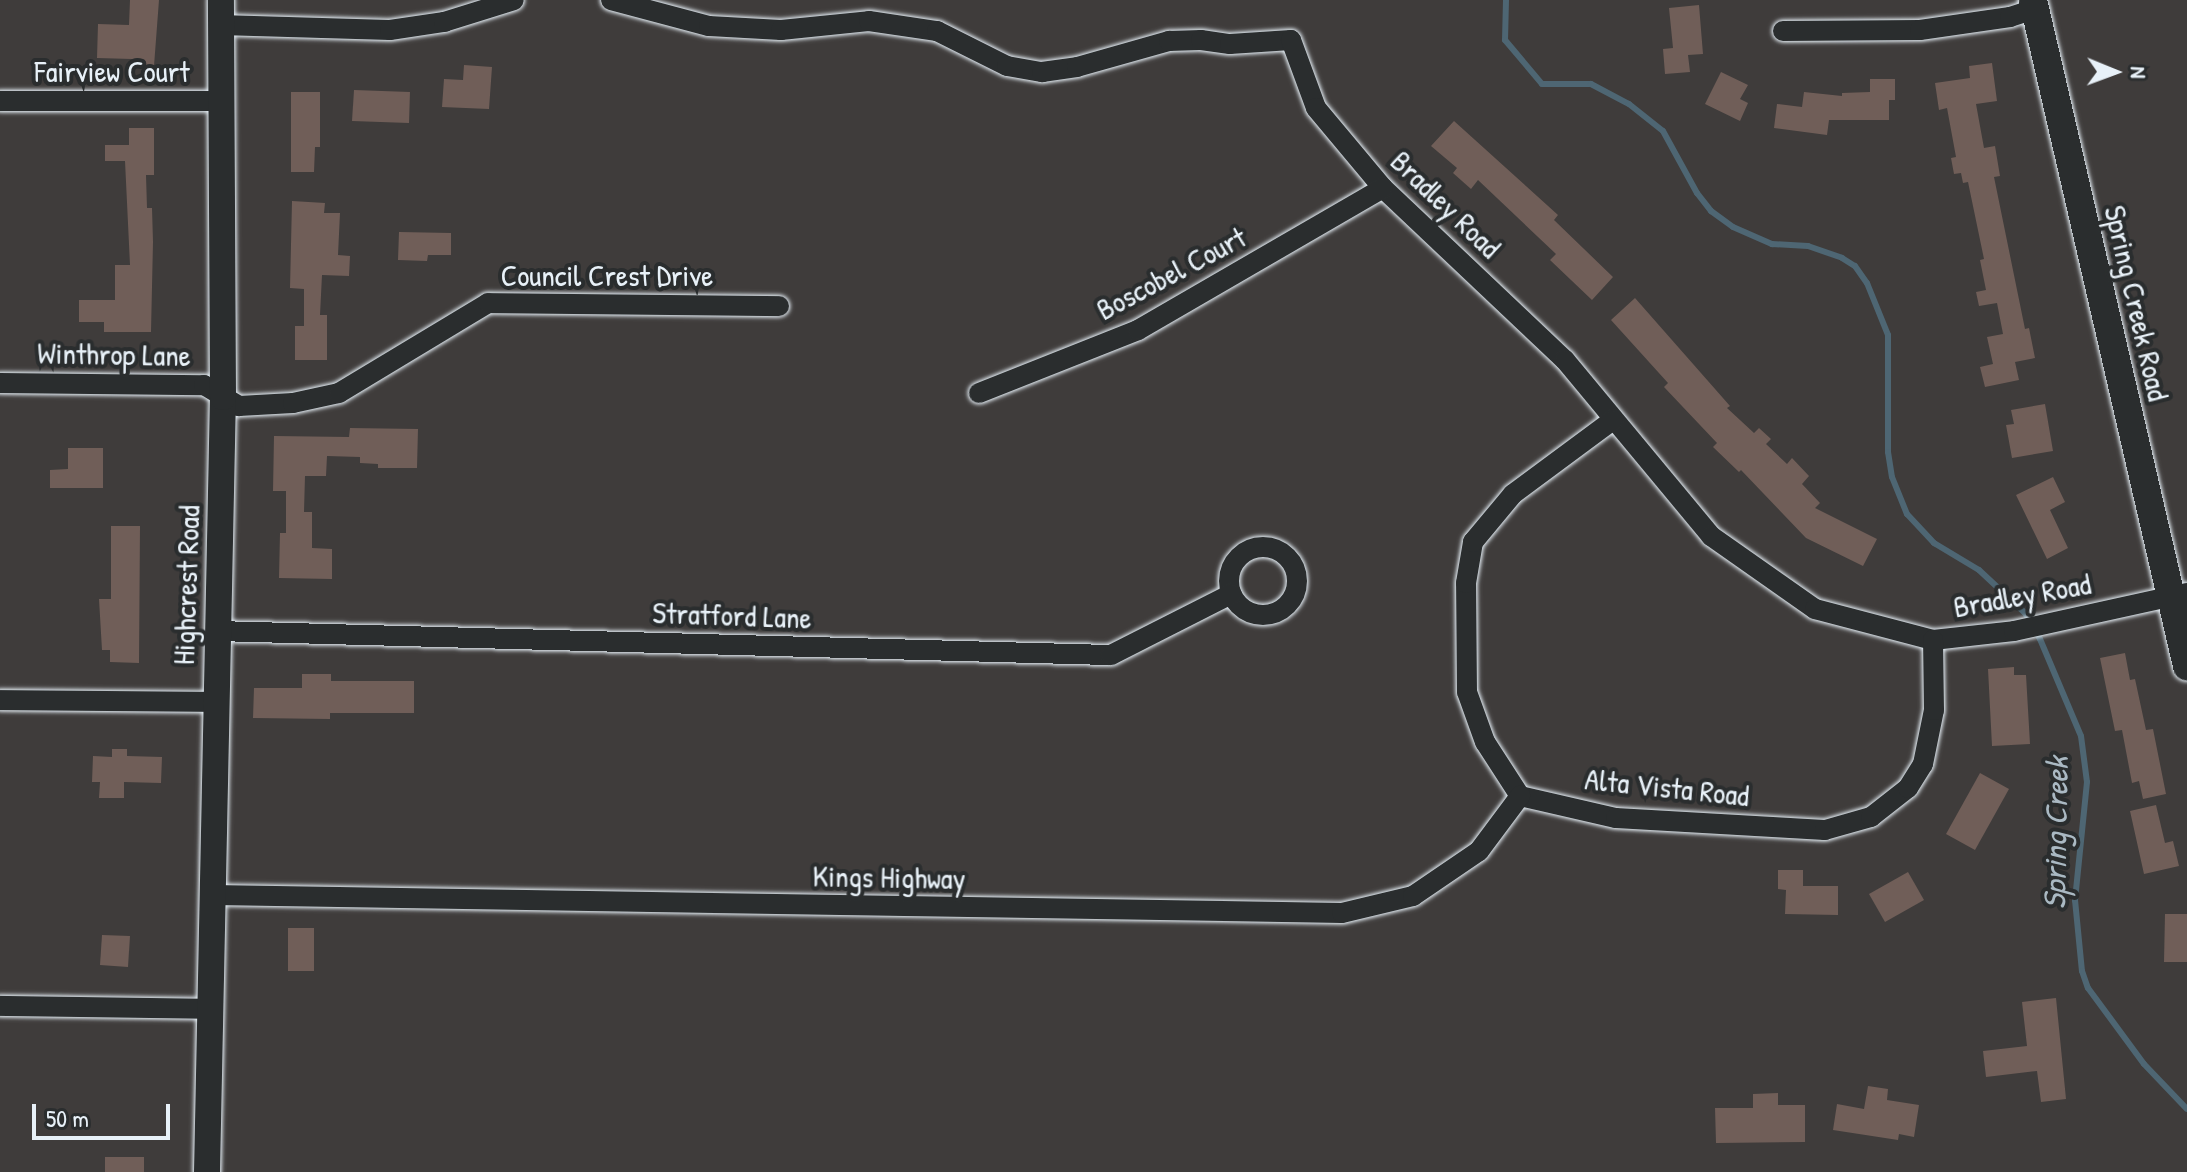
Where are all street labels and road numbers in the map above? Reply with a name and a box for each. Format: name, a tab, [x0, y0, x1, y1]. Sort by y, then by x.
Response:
street label: Fairview Court	[34, 53, 190, 89]
street label: Bradley Road	[1384, 143, 1508, 265]
street label: Spring Creek Road	[2097, 202, 2177, 404]
street label: Boscobel Court	[1090, 219, 1252, 327]
street label: Council Crest Drive	[501, 257, 713, 293]
street label: Winthrop Lane	[37, 335, 191, 373]
street label: Highcrest Road	[165, 505, 207, 665]
street label: Bradley Road	[1950, 565, 2094, 625]
street label: Stratford Lane	[652, 594, 812, 636]
street label: Alta Vista Road	[1583, 760, 1751, 814]
street label: Kings Highway	[812, 858, 966, 896]

